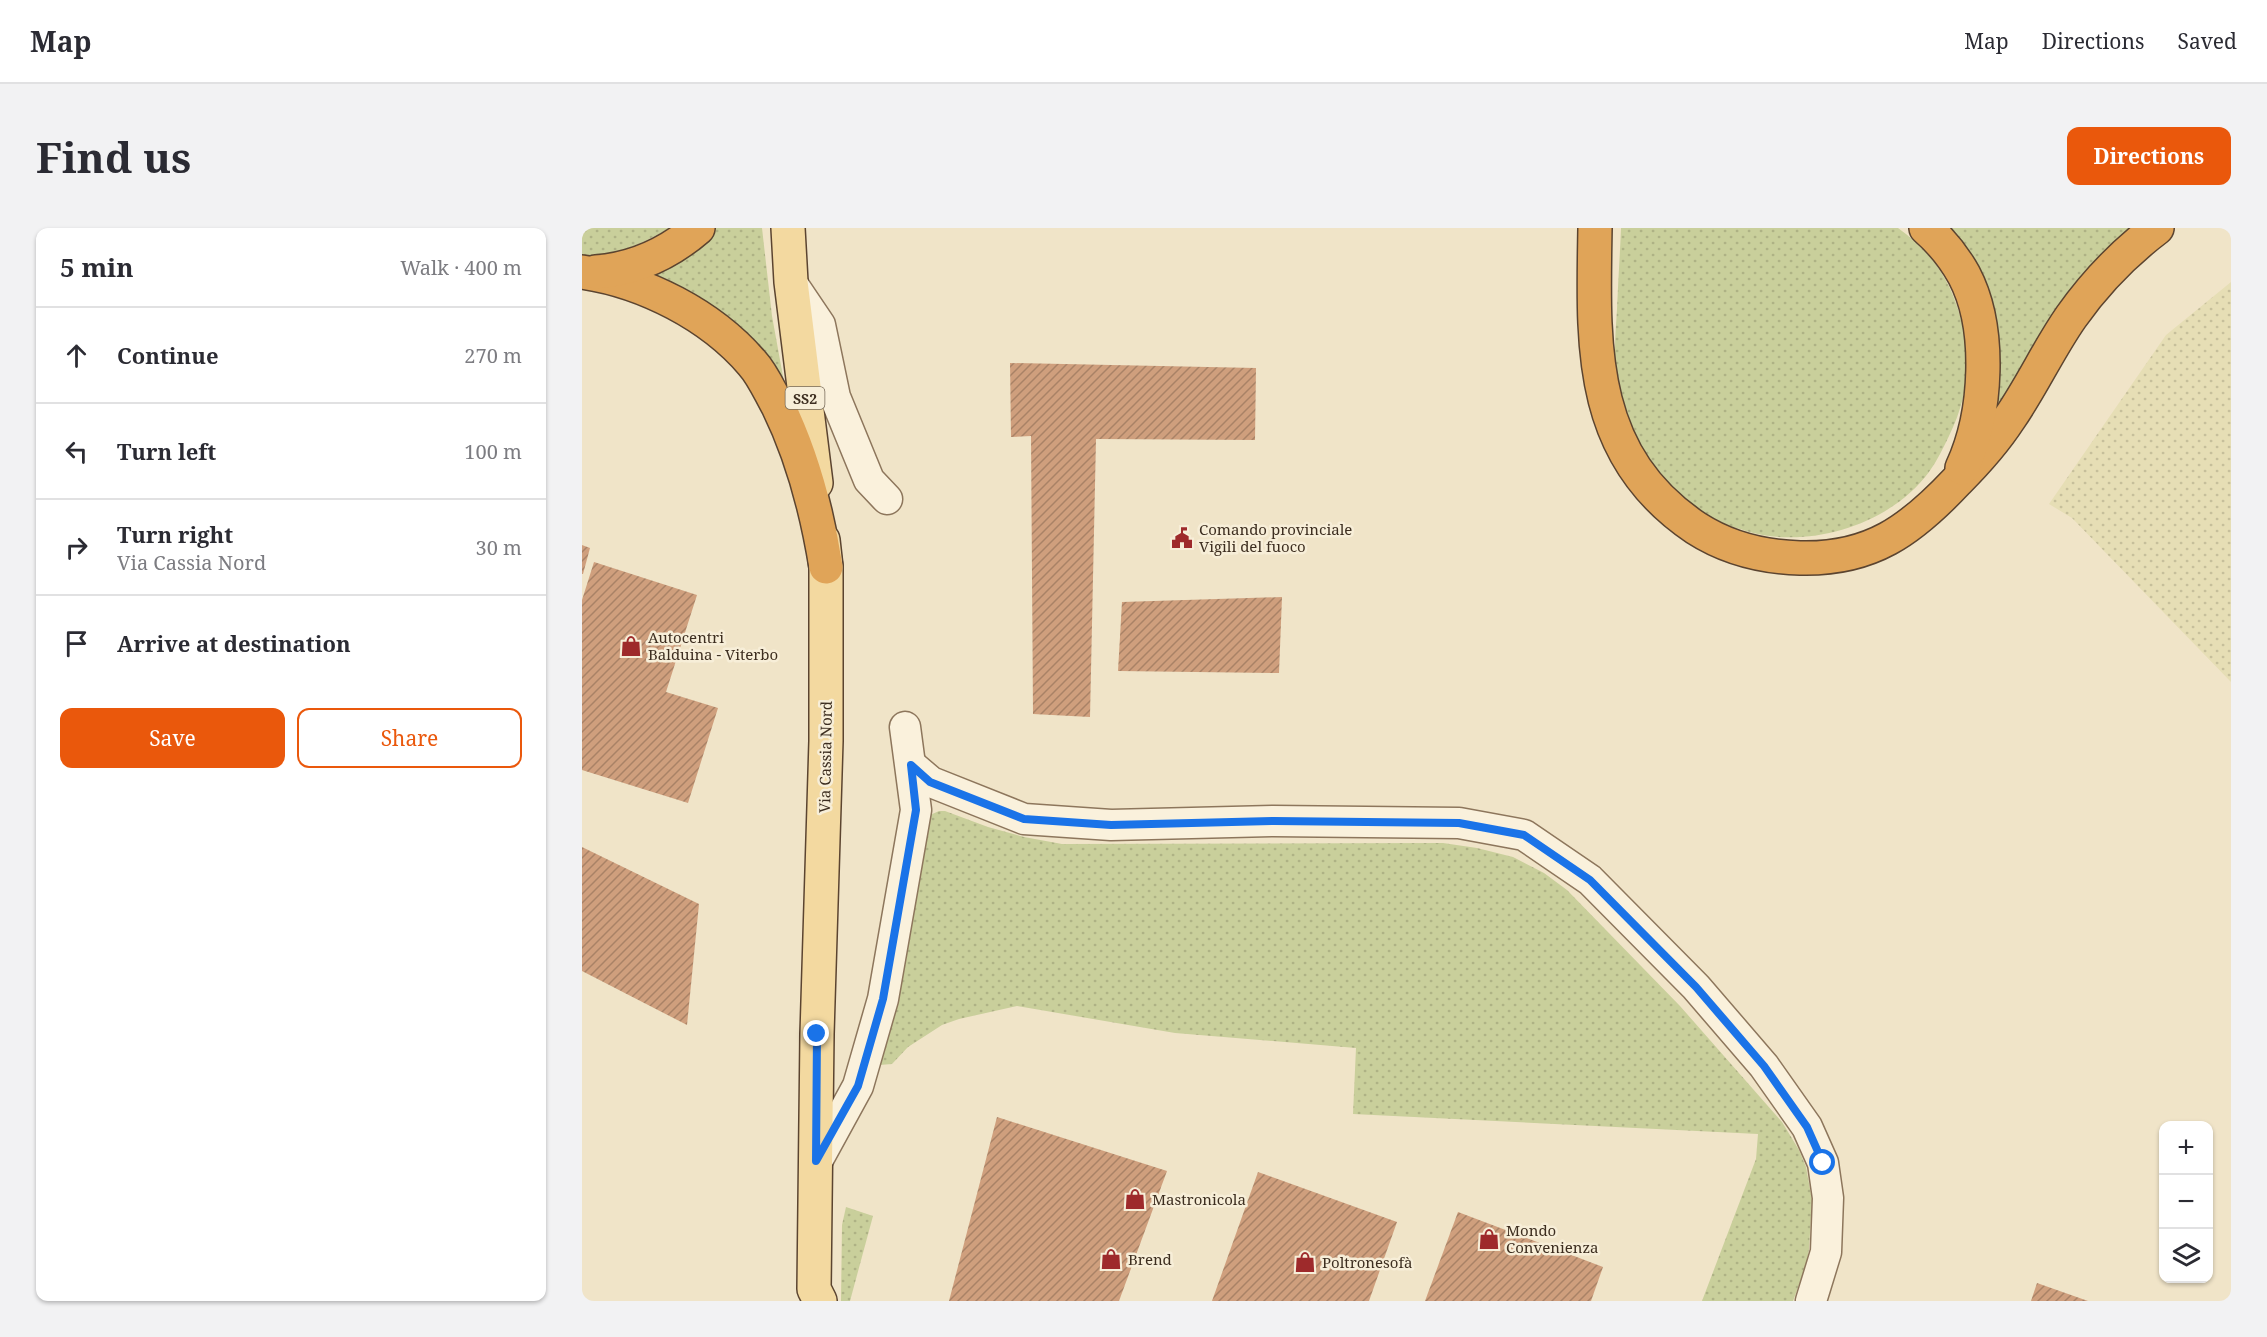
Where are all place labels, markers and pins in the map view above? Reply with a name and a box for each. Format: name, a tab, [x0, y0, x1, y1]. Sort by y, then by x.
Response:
place label: Comando provinciale Vigili del fuoco	[1199, 519, 1352, 556]
public building icon: Comando provinciale Vigili del fuoco	[1170, 526, 1194, 550]
place label: Autocentri Balduina - Viterbo	[648, 627, 778, 664]
shop icon: Autocentri Balduina - Viterbo	[619, 634, 643, 658]
shop icon: Mastronicola	[1123, 1187, 1147, 1211]
place label: Mastronicola	[1152, 1189, 1246, 1209]
place label: Mondo Convenienza	[1506, 1220, 1599, 1257]
shop icon: Mondo Convenienza	[1477, 1227, 1501, 1251]
shop icon: Brend	[1099, 1247, 1123, 1271]
place label: Brend	[1128, 1249, 1172, 1269]
shop icon: Poltronesofà	[1293, 1250, 1317, 1274]
place label: Poltronesofà	[1322, 1252, 1412, 1272]

